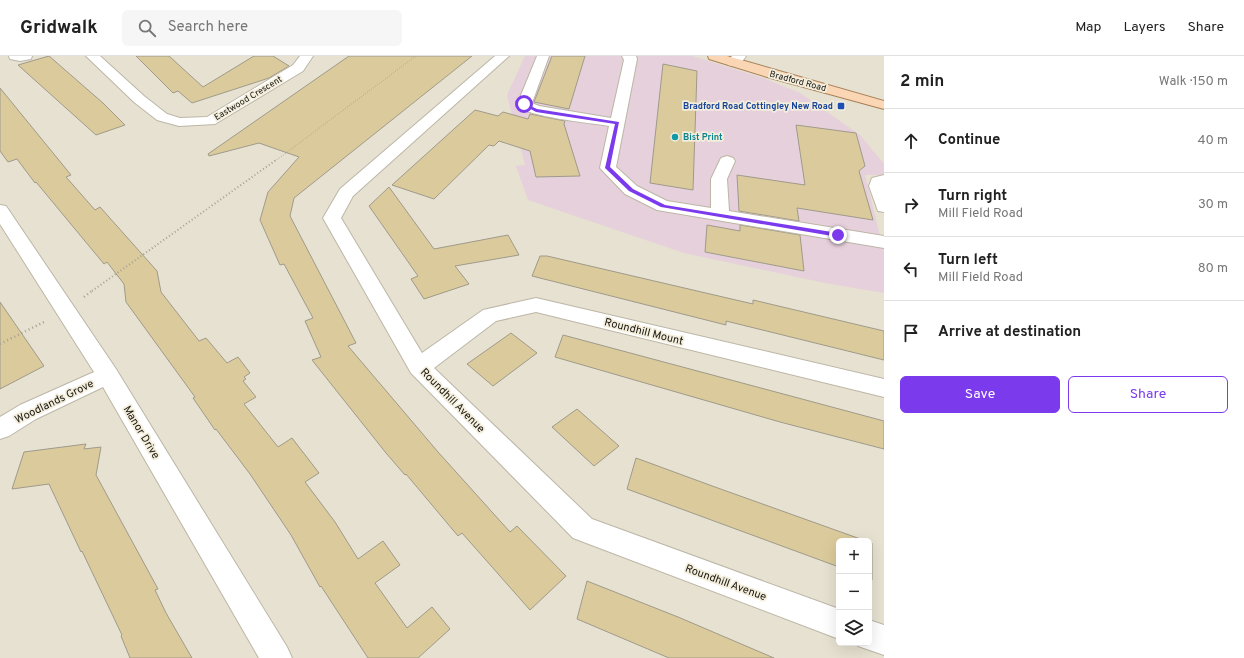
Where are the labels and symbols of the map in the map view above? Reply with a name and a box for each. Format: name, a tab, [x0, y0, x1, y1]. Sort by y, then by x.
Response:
street label: Bradford Road	[768, 69, 827, 94]
street label: Eastwood Crescent	[212, 74, 284, 123]
route start	[515, 95, 533, 113]
place label: Bradford Road Cottingley New Road	[683, 101, 833, 112]
marker: Bradford Road Cottingley New Road	[836, 101, 846, 111]
marker: Bist Print	[670, 132, 680, 142]
place label: Bist Print	[683, 132, 723, 143]
route end	[829, 226, 847, 244]
street label: Roundhill Mount	[603, 315, 685, 349]
street label: Roundhill Avenue	[417, 365, 488, 436]
street label: Woodlands Grove	[13, 377, 96, 427]
street label: Manor Drive	[120, 403, 163, 462]
street label: Roundhill Avenue	[683, 562, 768, 604]

